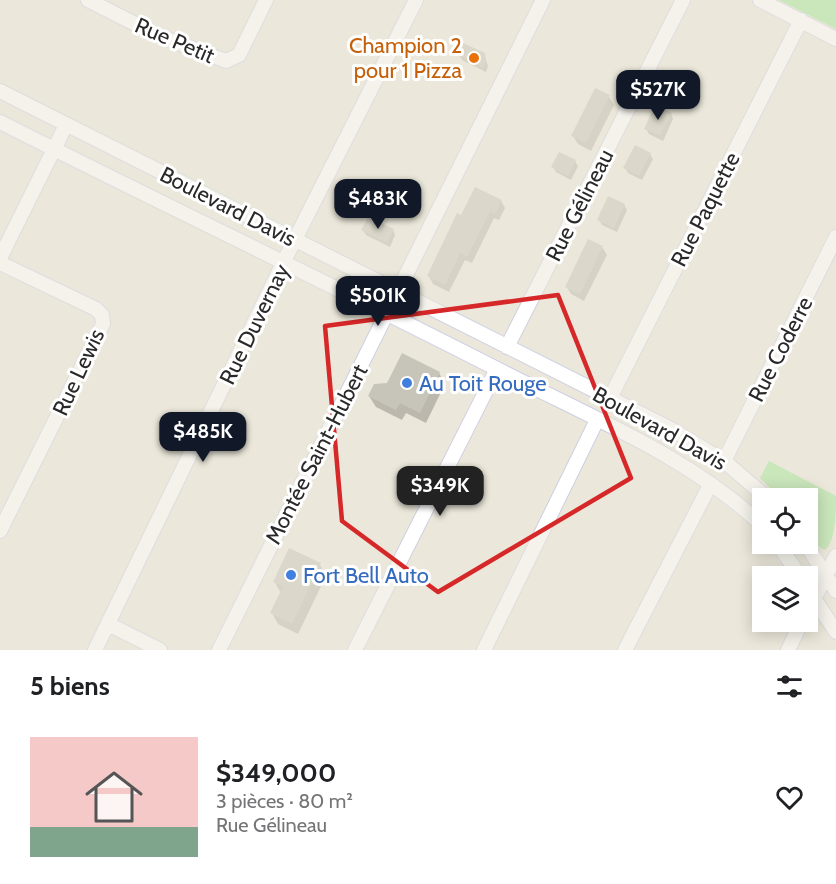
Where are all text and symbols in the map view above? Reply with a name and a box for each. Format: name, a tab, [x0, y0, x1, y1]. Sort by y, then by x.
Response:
street label: Rue Petit	[131, 12, 219, 69]
place label: Champion 2 pour 1 Pizza	[349, 32, 462, 84]
marker: Champion 2 pour 1 Pizza	[467, 51, 481, 65]
pin: $527K	[616, 70, 700, 121]
text: $527K	[630, 77, 686, 101]
street label: Rue Gélineau	[540, 145, 619, 266]
street label: Rue Paquette	[665, 148, 746, 271]
street label: Boulevard Davis	[155, 161, 300, 252]
pin: $483K	[336, 179, 420, 230]
text: $483K	[348, 186, 408, 210]
street label: Rue Duvernay	[214, 260, 295, 389]
pin: $501K	[336, 276, 420, 327]
text: $501K	[350, 283, 406, 307]
street label: Rue Coderre	[742, 292, 818, 406]
street label: Rue Lewis	[47, 325, 110, 420]
street label: Montée Saint-Hubert	[259, 359, 374, 549]
place label: Au Toit Rouge	[419, 370, 547, 397]
marker: Au Toit Rouge	[400, 376, 414, 390]
street label: Boulevard Davis	[588, 381, 731, 476]
pin: $485K	[161, 412, 245, 463]
text: $485K	[173, 419, 233, 443]
pin: $349K	[398, 466, 482, 517]
text: $349K	[411, 473, 469, 497]
map controls	[752, 488, 818, 632]
button: locate	[752, 488, 818, 554]
place label: Fort Bell Auto	[303, 562, 429, 589]
button: layers	[752, 566, 818, 632]
marker: Fort Bell Auto	[284, 568, 298, 582]
text: 5 biens	[30, 670, 110, 702]
icon: filters	[773, 670, 806, 703]
text: $349,000	[216, 757, 336, 789]
icon: home	[78, 761, 150, 833]
icon: heart	[773, 781, 806, 814]
text: 3 pièces · 80 m²	[216, 789, 353, 813]
text: Rue Gélineau	[216, 813, 327, 837]

